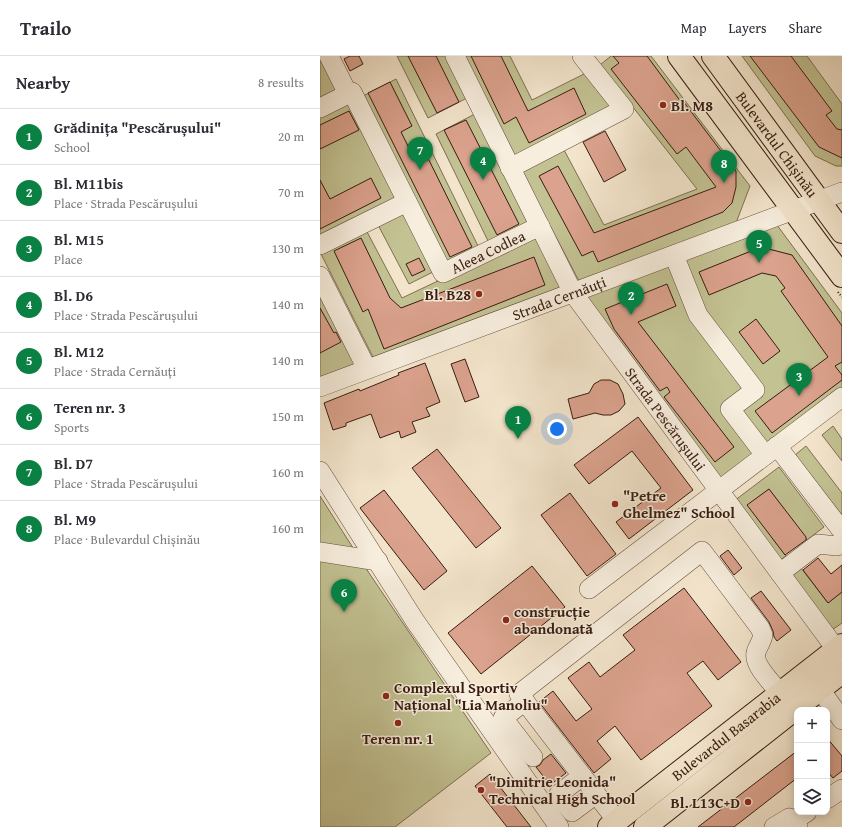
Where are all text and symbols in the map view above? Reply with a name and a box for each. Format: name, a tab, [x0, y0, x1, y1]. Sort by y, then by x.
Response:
text: Trailo	[20, 14, 71, 42]
text: Map	[681, 18, 707, 38]
text: Layers	[729, 18, 767, 38]
text: Share	[789, 18, 822, 38]
text: Nearby	[16, 70, 70, 95]
text: 8 results	[258, 73, 304, 92]
street label: Bulevardul Chișinău	[732, 87, 824, 202]
place label: Bl. M8	[671, 95, 713, 116]
marker: Bl. M8	[658, 100, 668, 110]
text: Grădinița "Pescărușului"	[54, 117, 221, 138]
text: 1	[26, 127, 32, 146]
text: 20 m	[278, 127, 304, 146]
pin: 7	[407, 137, 433, 170]
text: School	[54, 138, 90, 157]
pin: 4	[470, 147, 496, 180]
pin: 8	[711, 150, 737, 183]
text: Bl. M11bis	[54, 173, 123, 194]
text: 2	[26, 183, 32, 202]
text: 70 m	[278, 183, 304, 202]
text: Place · Strada Pescărușului	[54, 194, 198, 213]
street label: Aleea Codlea	[447, 224, 528, 278]
text: Bl. M15	[54, 229, 104, 250]
pin: 5	[746, 230, 772, 263]
text: 3	[26, 239, 32, 258]
text: 130 m	[272, 239, 304, 258]
text: Place	[54, 250, 83, 269]
street label: Strada Cernăuți	[509, 271, 609, 325]
pin: 2	[618, 282, 644, 315]
place label: Bl. B28	[425, 284, 471, 305]
text: Bl. D6	[54, 285, 93, 306]
marker: Bl. B28	[474, 289, 484, 299]
text: 4	[26, 295, 32, 314]
text: 140 m	[272, 295, 304, 314]
text: Place · Strada Pescărușului	[54, 306, 198, 325]
text: Bl. M12	[54, 341, 104, 362]
text: 5	[26, 351, 32, 370]
text: 140 m	[272, 351, 304, 370]
text: Place · Strada Cernăuți	[54, 362, 176, 381]
street label: Strada Pescărușului	[621, 363, 711, 475]
pin: 3	[786, 363, 812, 396]
text: Teren nr. 3	[54, 397, 126, 418]
pin: 1	[505, 406, 531, 439]
text: 6	[26, 407, 32, 426]
text: 150 m	[272, 407, 304, 426]
text: Sports	[54, 418, 89, 437]
your location	[547, 419, 567, 439]
text: Bl. D7	[54, 453, 93, 474]
text: 7	[26, 463, 32, 482]
text: 160 m	[272, 463, 304, 482]
text: Place · Strada Pescărușului	[54, 474, 198, 493]
place label: "Petre Ghelmez" School	[623, 485, 735, 523]
marker: "Petre Ghelmez" School	[610, 499, 620, 509]
text: Bl. M9	[54, 509, 96, 530]
text: 8	[26, 519, 32, 538]
text: 160 m	[272, 519, 304, 538]
text: Place · Bulevardul Chișinău	[54, 530, 200, 549]
pin: 6	[331, 579, 357, 612]
place label: construcție abandonată	[514, 601, 593, 639]
marker: construcție abandonată	[501, 615, 511, 625]
place label: Complexul Sportiv Național "Lia Manoliu"	[394, 677, 548, 715]
street label: Bulevardul Basarabia	[667, 687, 784, 785]
marker: Complexul Sportiv Național "Lia Manoliu"	[381, 691, 391, 701]
map controls	[794, 707, 830, 815]
button: +	[794, 707, 830, 743]
marker: Teren nr. 1	[393, 718, 403, 728]
place label: Teren nr. 1	[362, 728, 434, 749]
button: −	[794, 743, 830, 779]
place label: "Dimitrie Leonida" Technical High School	[489, 771, 636, 809]
button: layers	[794, 779, 830, 815]
marker: "Dimitrie Leonida" Technical High School	[476, 785, 486, 795]
place label: Bl. L13C+D	[671, 792, 740, 813]
marker: Bl. L13C+D	[743, 797, 753, 807]

